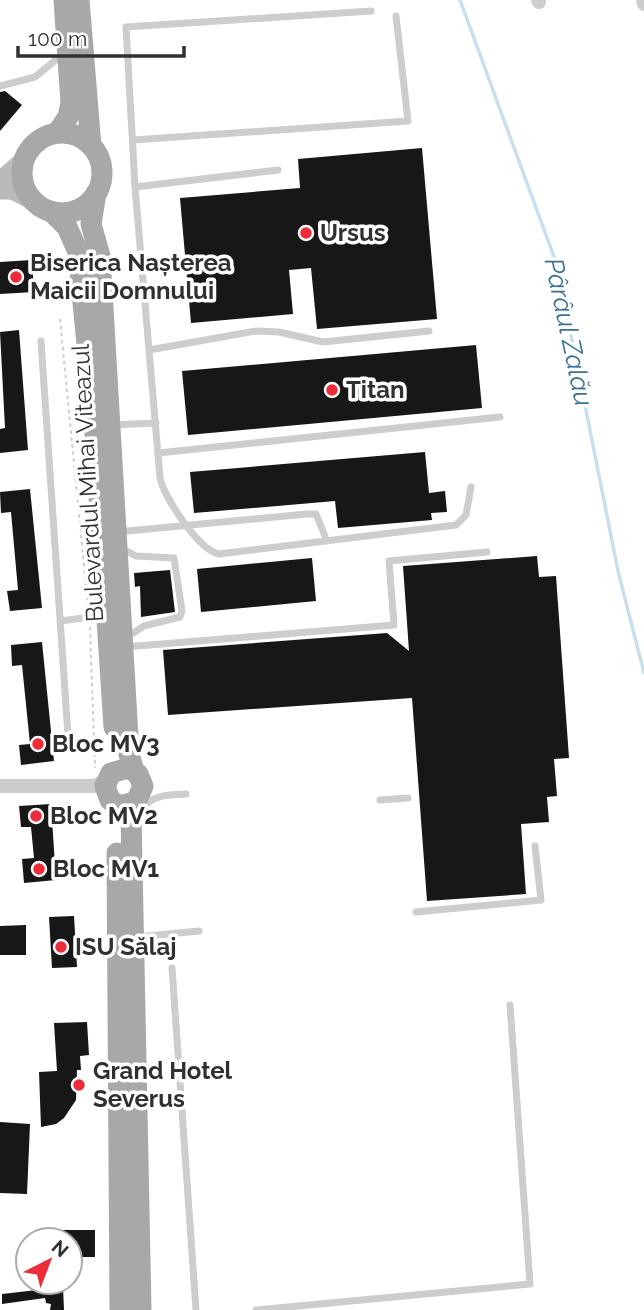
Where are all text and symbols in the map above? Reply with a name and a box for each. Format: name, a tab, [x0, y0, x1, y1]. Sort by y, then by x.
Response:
scale bar	[18, 14, 184, 58]
text: 100 m	[28, 26, 87, 51]
place label: Ursus	[320, 218, 386, 247]
marker: Ursus	[298, 225, 314, 241]
place label: Biserica Nașterea Maicii Domnului	[30, 248, 232, 305]
water label: Pârâul Zalău	[539, 255, 599, 409]
marker: Biserica Nașterea Maicii Domnului	[8, 269, 24, 285]
street label: Bulevardul Mihai Viteazul	[66, 343, 109, 623]
place label: Titan	[346, 375, 404, 404]
marker: Titan	[324, 382, 340, 398]
place label: Bloc MV3	[52, 729, 160, 758]
marker: Bloc MV3	[30, 736, 46, 752]
place label: Bloc MV2	[50, 801, 158, 830]
marker: Bloc MV2	[28, 808, 44, 824]
place label: Bloc MV1	[53, 854, 159, 883]
marker: Bloc MV1	[31, 861, 47, 877]
place label: ISU Sălaj	[75, 932, 176, 961]
marker: ISU Sălaj	[53, 939, 69, 955]
place label: Grand Hotel Severus	[93, 1056, 233, 1113]
marker: Grand Hotel Severus	[71, 1077, 87, 1093]
north arrow	[14, 1226, 84, 1296]
text: N	[48, 1235, 73, 1261]

